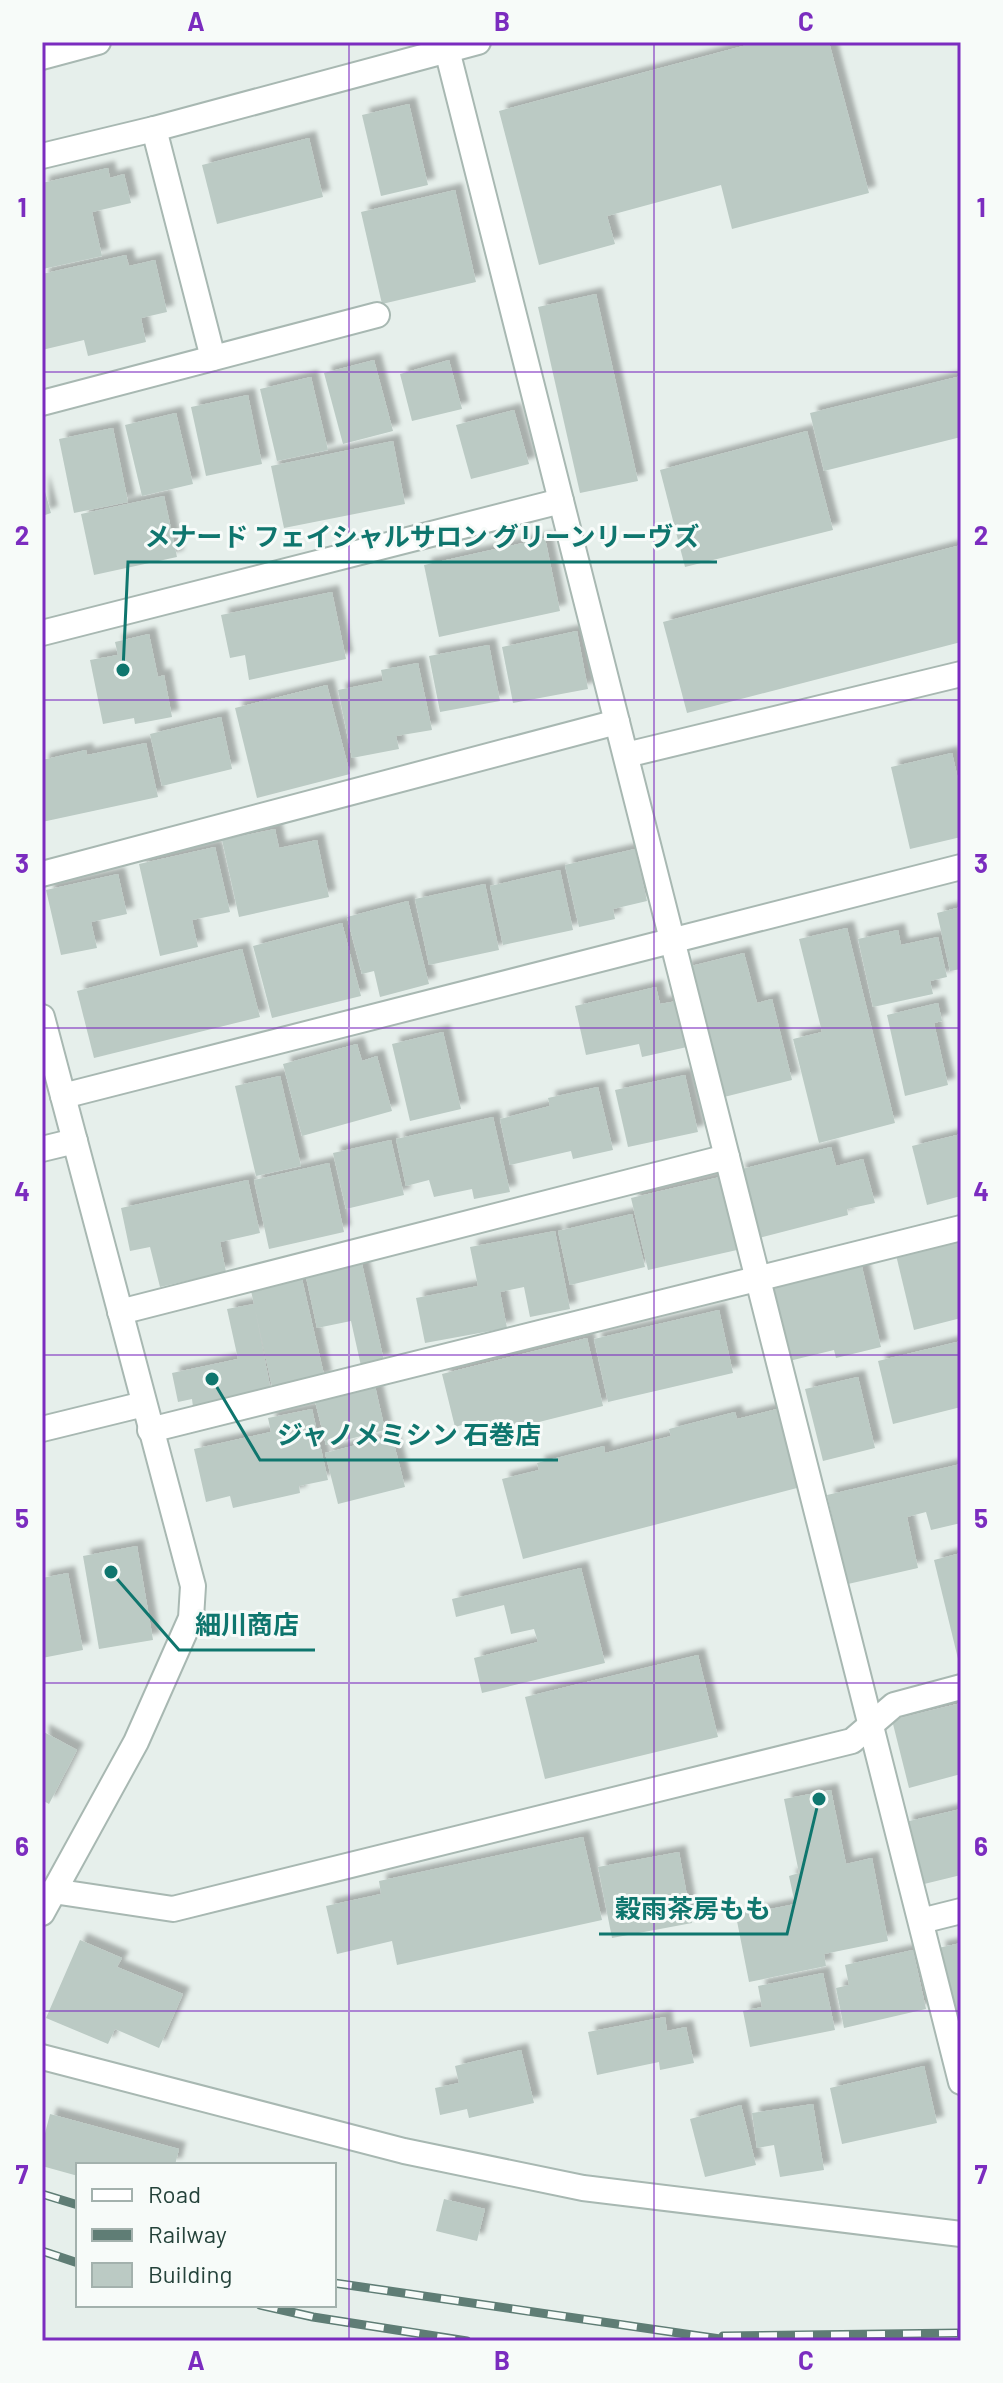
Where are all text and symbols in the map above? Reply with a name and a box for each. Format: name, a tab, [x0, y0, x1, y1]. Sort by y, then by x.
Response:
text: A	[187, 5, 205, 36]
text: B	[494, 5, 510, 36]
text: C	[798, 5, 814, 36]
text: 1	[17, 191, 27, 222]
text: 1	[976, 191, 986, 222]
callout: メナード フェイシャルサロン グリーンリーヴズ	[128, 512, 717, 562]
text: 2	[15, 519, 29, 550]
text: 2	[974, 519, 988, 550]
text: メナード フェイシャルサロン グリーンリーヴズ	[144, 520, 700, 551]
text: 3	[15, 847, 29, 878]
text: 3	[974, 847, 988, 878]
text: 4	[14, 1175, 30, 1206]
text: 4	[973, 1175, 989, 1206]
callout: ジャノメミシン 石巻店	[260, 1410, 558, 1460]
text: ジャノメミシン 石巻店	[277, 1418, 541, 1449]
text: 5	[15, 1502, 29, 1533]
text: 5	[974, 1502, 988, 1533]
callout: 細川商店	[179, 1600, 315, 1650]
text: 細川商店	[195, 1608, 299, 1639]
text: 6	[15, 1830, 29, 1861]
text: 6	[974, 1830, 988, 1861]
callout: 穀雨茶房もも	[599, 1884, 787, 1934]
text: 穀雨茶房もも	[615, 1892, 771, 1923]
text: 7	[16, 2158, 29, 2189]
text: 7	[975, 2158, 988, 2189]
legend	[76, 2163, 336, 2307]
text: Road	[148, 2179, 201, 2208]
text: Railway	[148, 2219, 227, 2248]
text: Building	[148, 2259, 232, 2288]
text: A	[187, 2344, 205, 2375]
text: B	[494, 2344, 510, 2375]
text: C	[798, 2344, 814, 2375]

